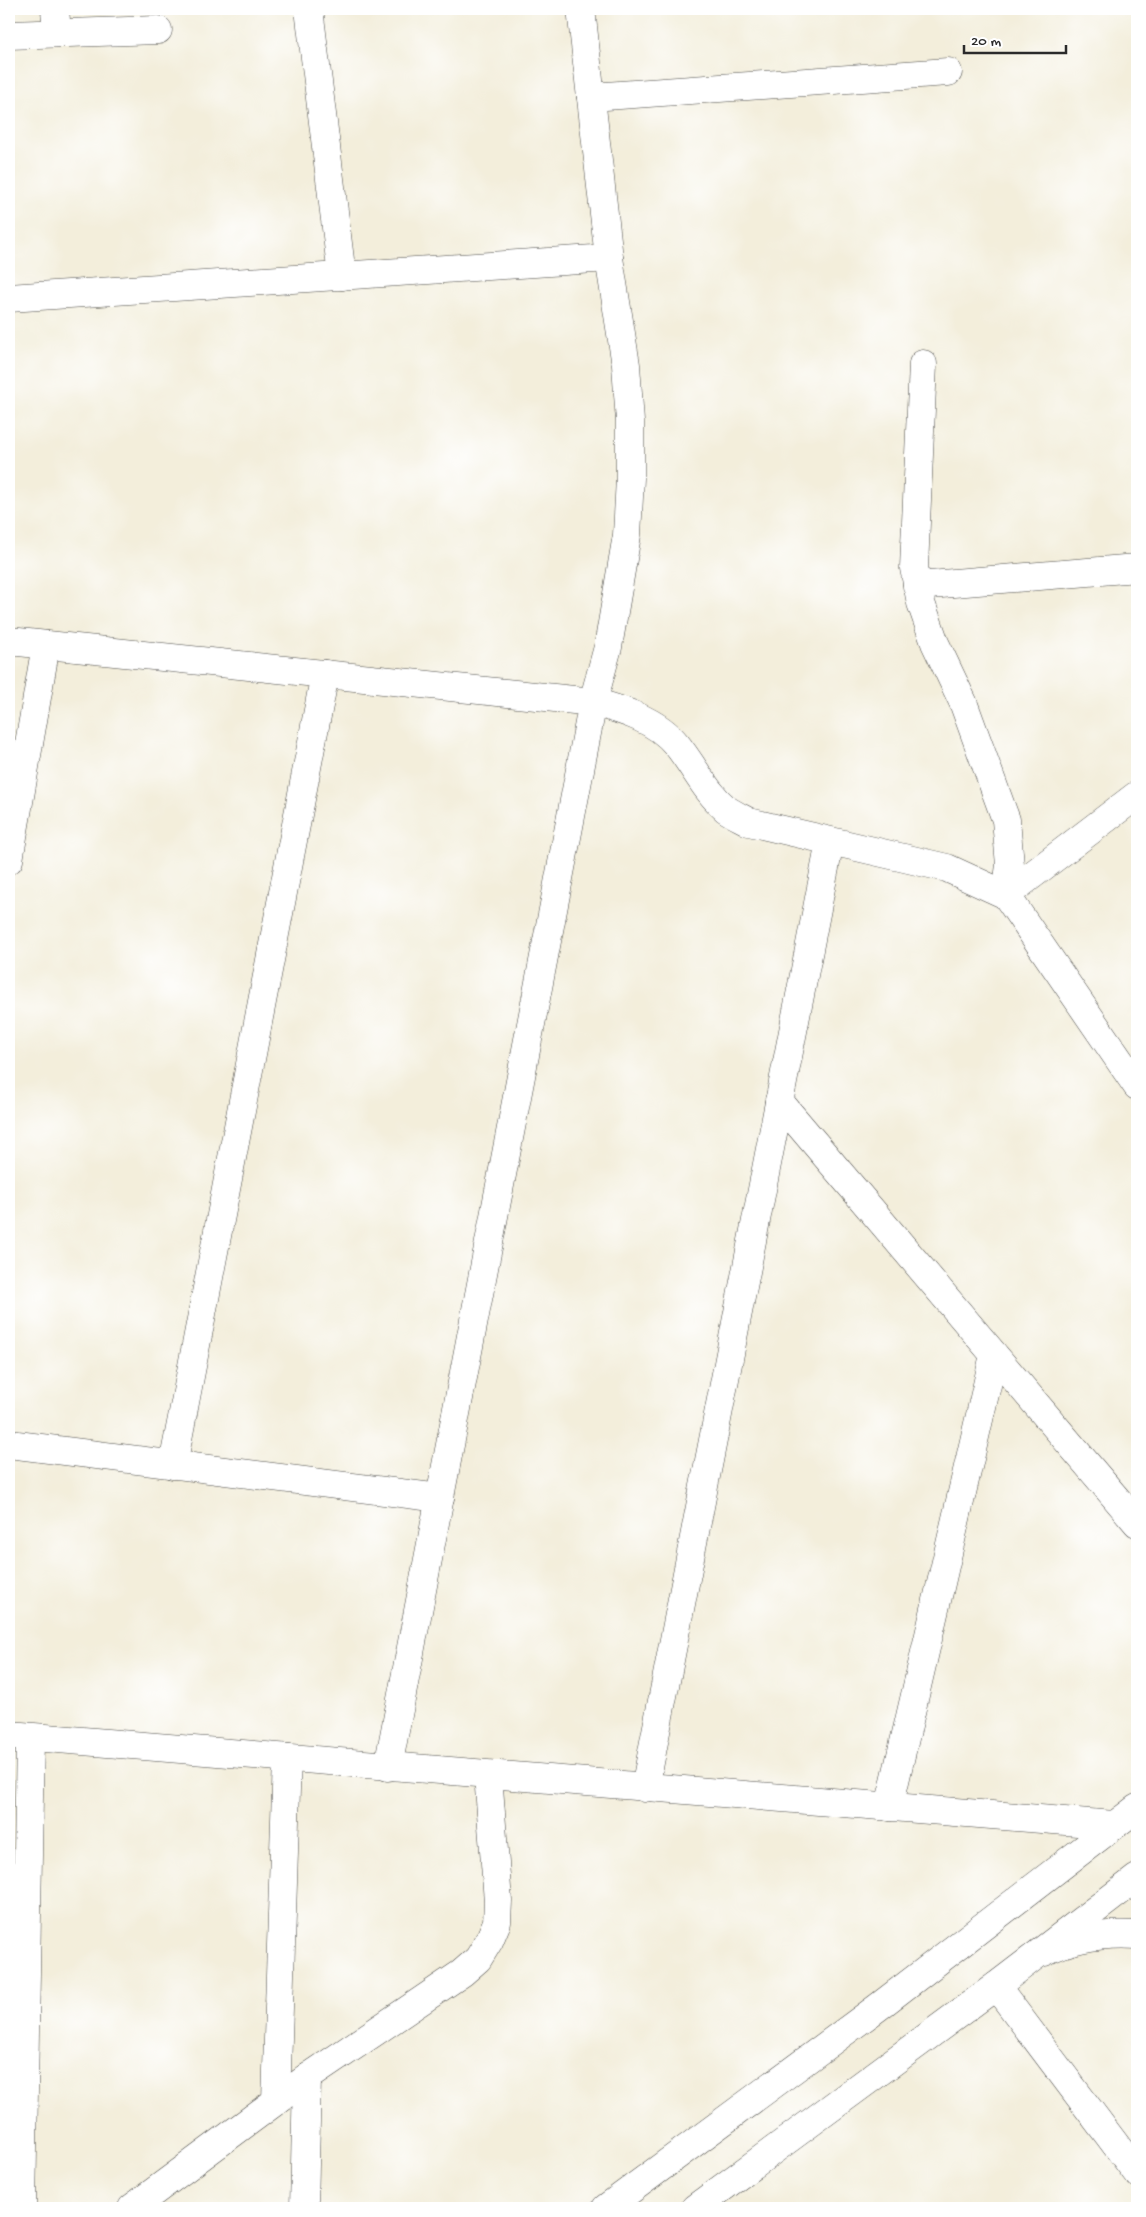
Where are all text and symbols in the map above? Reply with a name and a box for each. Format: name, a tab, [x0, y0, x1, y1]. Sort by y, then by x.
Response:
scale bar	[964, 22, 1066, 54]
text: 20 m	[971, 33, 1001, 51]

